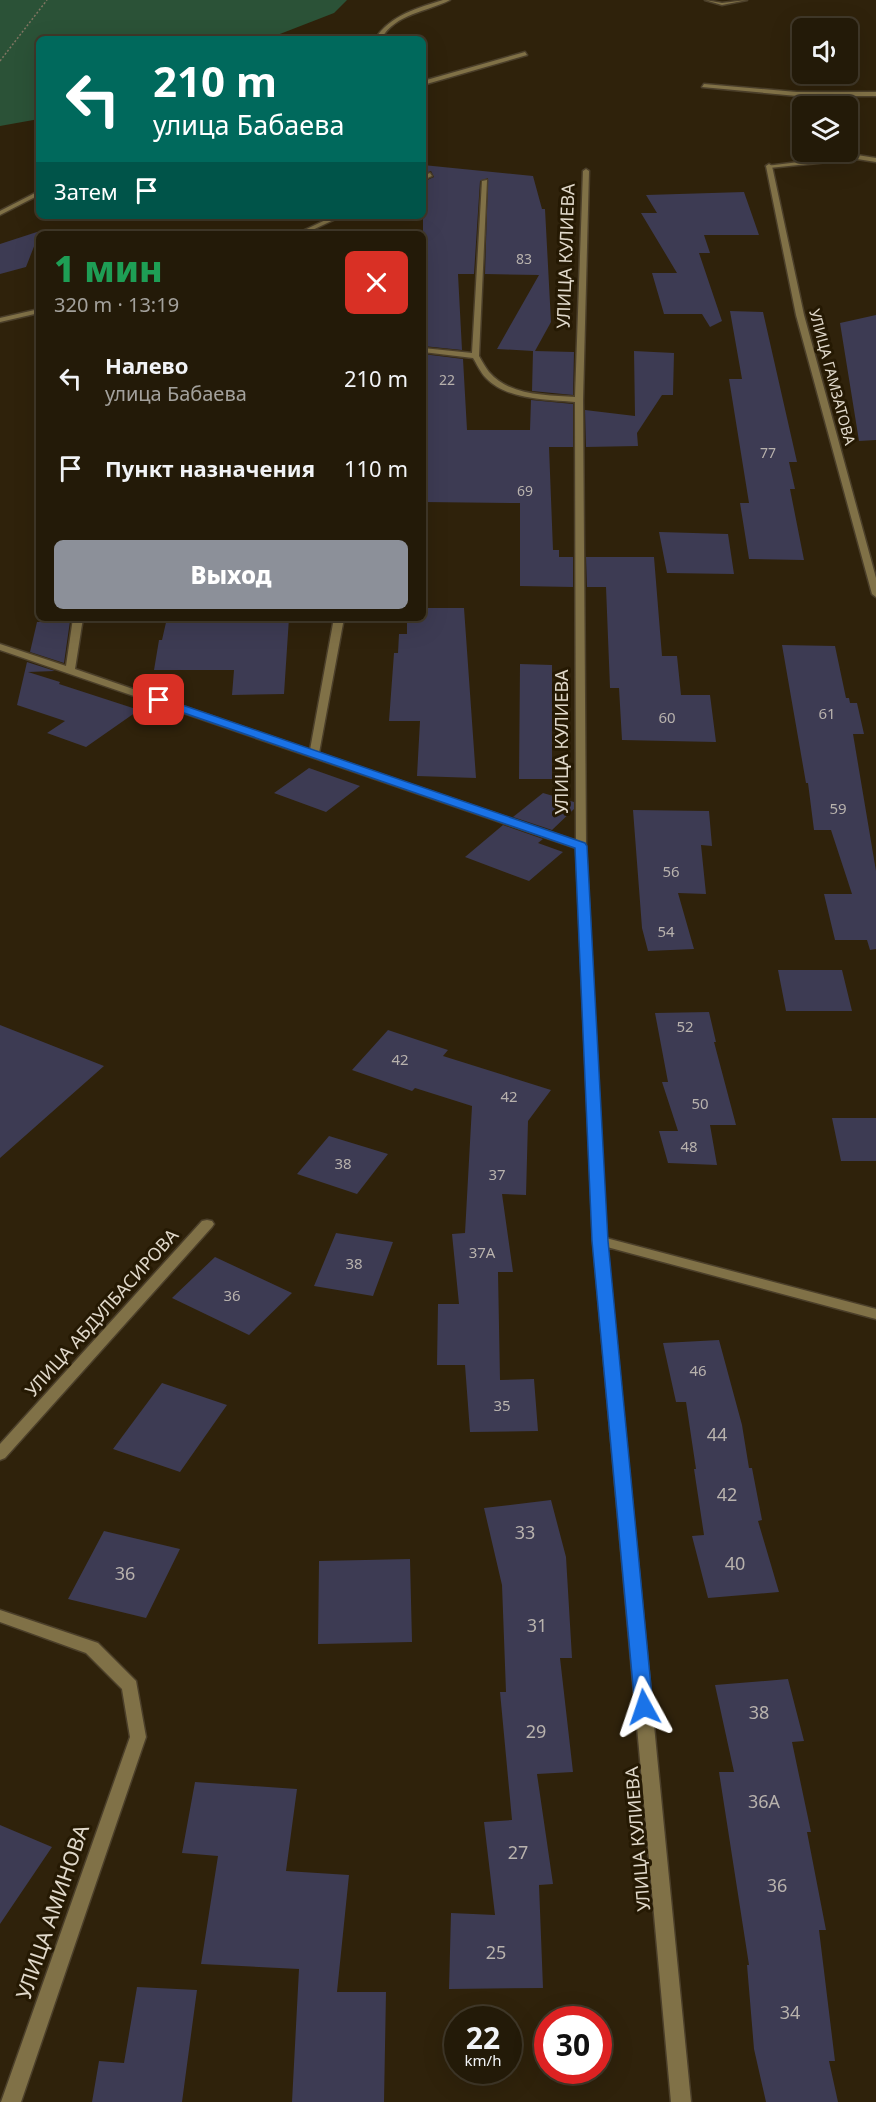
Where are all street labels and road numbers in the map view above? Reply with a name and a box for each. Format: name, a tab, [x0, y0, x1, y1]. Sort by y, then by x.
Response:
street label: УЛИЦА КУЛИЕВА	[550, 182, 580, 329]
street label: УЛИЦА ГАМЗАТОВА	[805, 307, 861, 447]
street label: УЛИЦА КУЛИЕВА	[549, 669, 573, 815]
street label: УЛИЦА АБДУЛБАСИРОВА	[19, 1223, 183, 1401]
street label: УЛИЦА КУЛИЕВА	[619, 1765, 655, 1912]
street label: УЛИЦА АМИНОВА	[9, 1820, 95, 2003]

